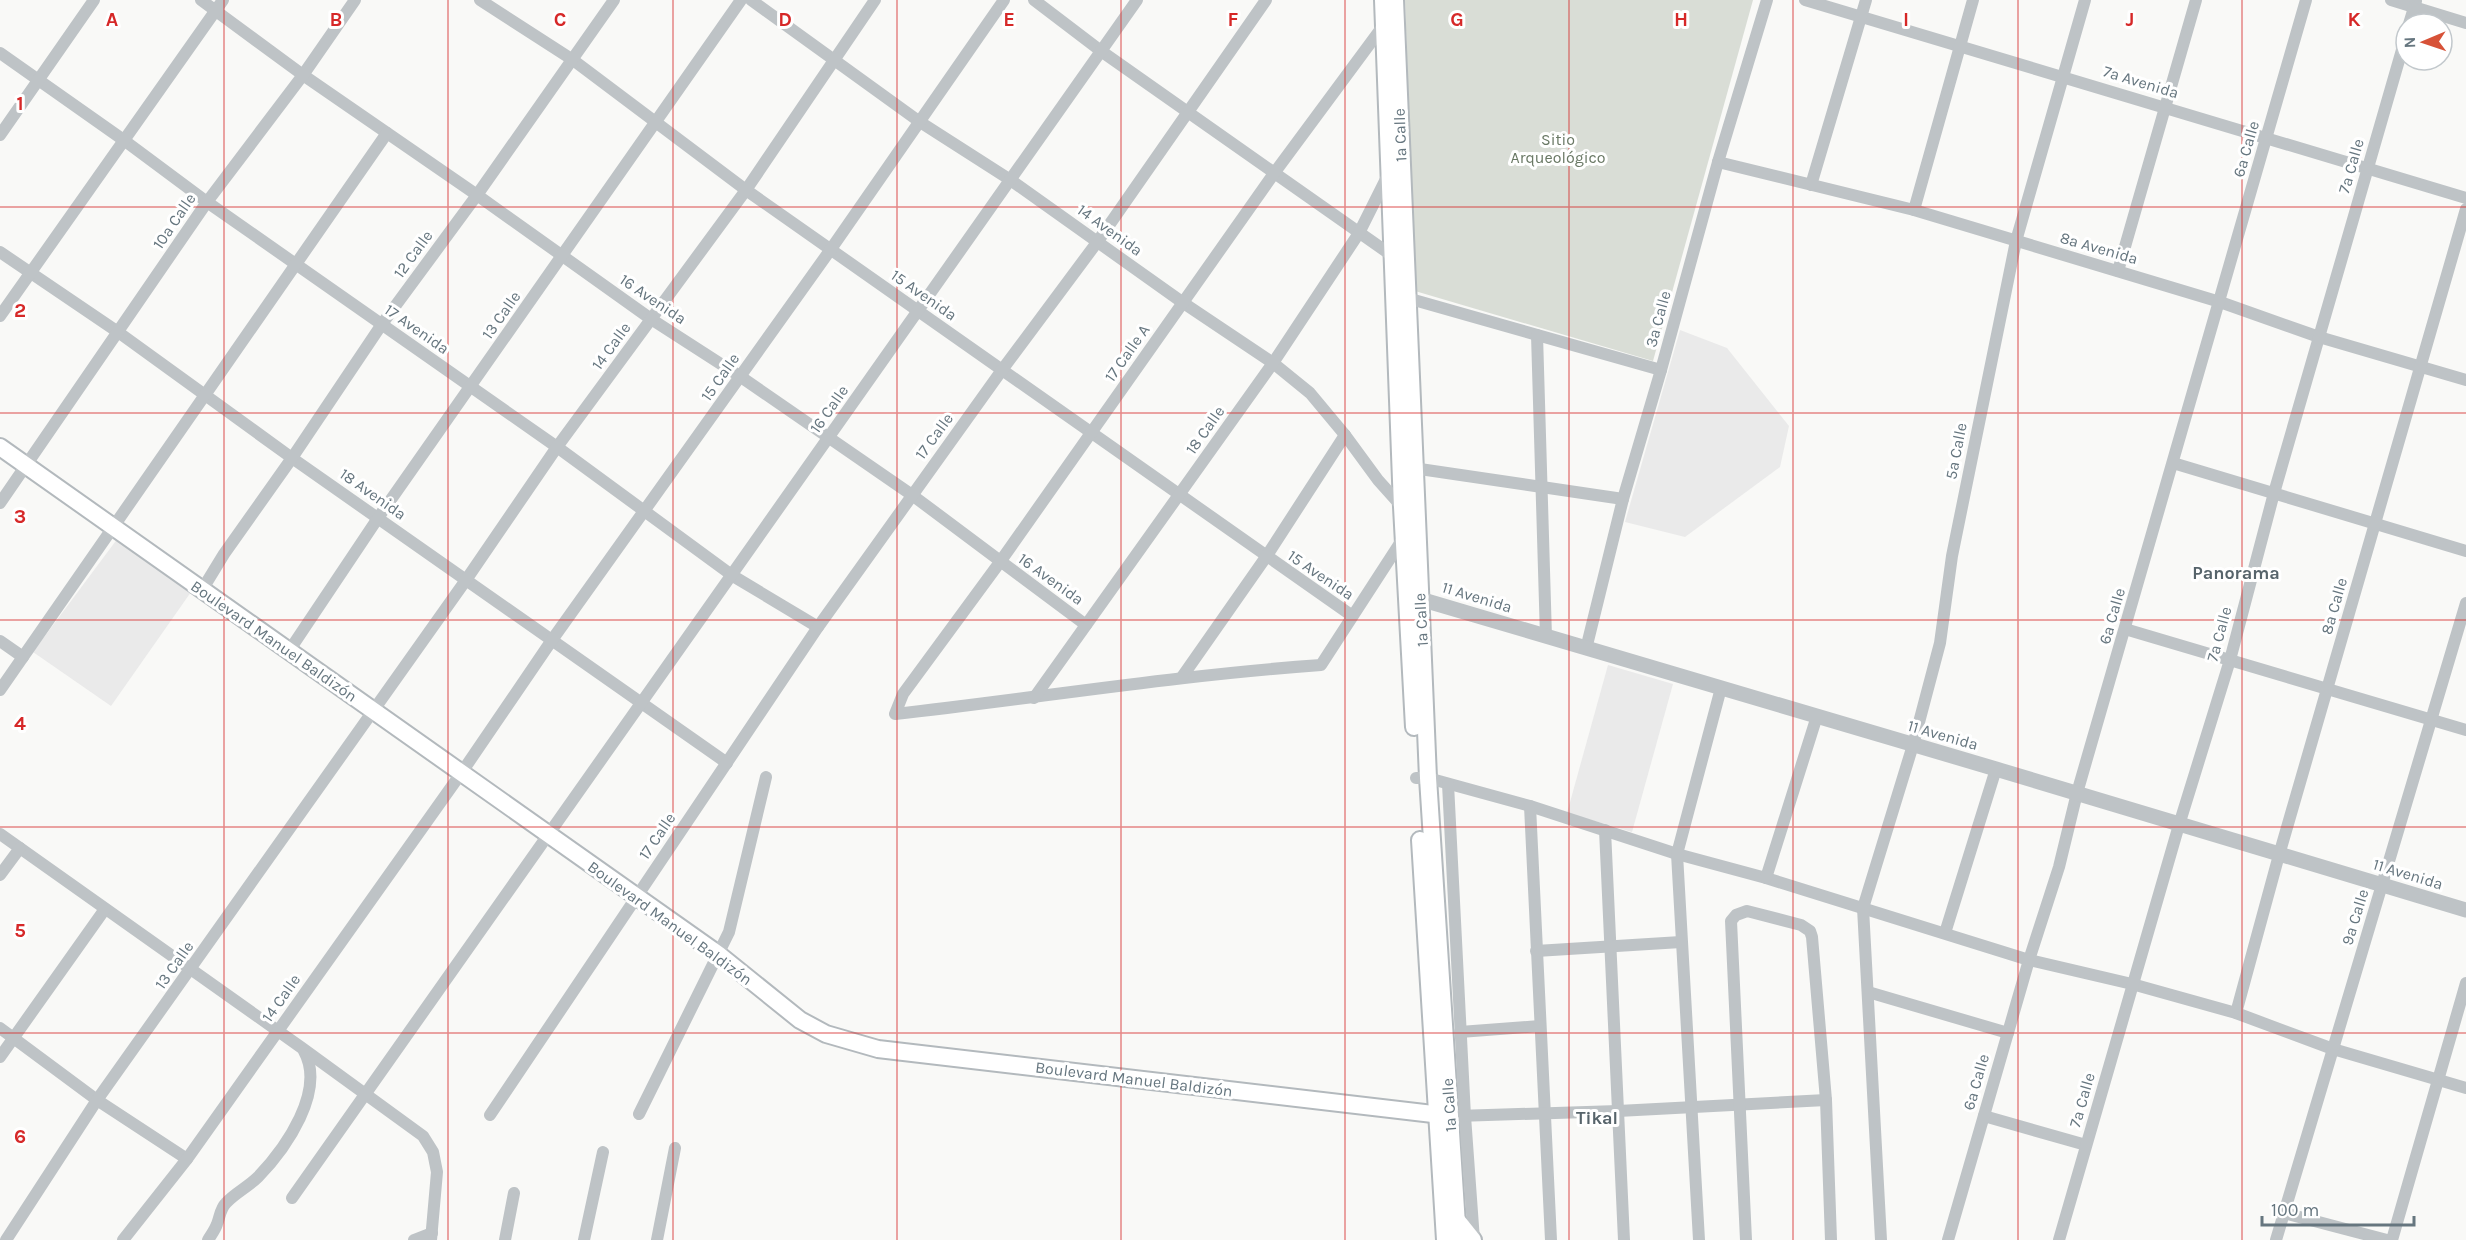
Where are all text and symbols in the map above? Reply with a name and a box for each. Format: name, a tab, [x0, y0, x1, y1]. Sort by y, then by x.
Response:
text: A	[106, 8, 119, 31]
text: B	[330, 8, 342, 31]
text: C	[554, 8, 566, 31]
text: D	[778, 8, 792, 31]
text: E	[1003, 8, 1015, 31]
text: F	[1228, 8, 1239, 31]
text: G	[1450, 8, 1464, 31]
text: H	[1674, 8, 1688, 31]
text: I	[1903, 8, 1909, 31]
text: J	[2126, 8, 2134, 31]
text: K	[2347, 8, 2361, 31]
north arrow	[2394, 12, 2454, 72]
text: N	[2400, 36, 2419, 49]
street label: 7a Avenida	[2101, 62, 2181, 102]
text: 1	[16, 92, 24, 115]
street label: 1a Calle	[1390, 108, 1410, 162]
street label: 6a Calle	[2229, 119, 2263, 179]
park label: Sitio Arqueológico	[1511, 130, 1606, 167]
street label: 7a Calle	[2334, 137, 2368, 195]
street label: 10a Calle	[148, 189, 200, 253]
street label: 14 Avenida	[1074, 200, 1146, 260]
street label: 12 Calle	[389, 227, 437, 281]
street label: 8a Avenida	[2058, 228, 2140, 268]
street label: 15 Avenida	[887, 265, 961, 325]
street label: 16 Avenida	[616, 270, 690, 328]
street label: 13 Calle	[478, 287, 524, 343]
street label: 3a Calle	[1641, 289, 1675, 349]
text: 2	[14, 299, 26, 322]
street label: 17 Avenida	[381, 300, 453, 358]
street label: 14 Calle	[587, 319, 635, 373]
street label: 17 Calle A	[1100, 321, 1154, 385]
street label: 15 Calle	[697, 349, 743, 405]
street label: 16 Calle	[806, 381, 852, 437]
street label: 18 Calle	[1182, 402, 1228, 458]
street label: 17 Calle	[911, 409, 957, 463]
street label: 5a Calle	[1941, 421, 1971, 481]
street label: 18 Avenida	[336, 464, 410, 524]
text: 3	[14, 505, 26, 528]
street label: 15 Avenida	[1284, 546, 1358, 604]
street label: 16 Avenida	[1015, 549, 1087, 609]
district label: Panorama	[2192, 562, 2280, 584]
street label: 8a Calle	[2317, 575, 2351, 637]
street label: Boulevard Manuel Baldizón	[187, 576, 361, 706]
street label: 11 Avenida	[1440, 577, 1514, 617]
street label: 6a Calle	[2095, 586, 2129, 646]
street label: 1a Calle	[1410, 593, 1432, 647]
street label: 7a Calle	[2203, 605, 2235, 663]
text: 4	[14, 712, 26, 735]
street label: 11 Avenida	[1906, 716, 1980, 754]
street label: 17 Calle	[634, 809, 680, 863]
street label: 11 Avenida	[2371, 854, 2445, 894]
street label: Boulevard Manuel Baldizón	[584, 857, 756, 989]
street label: 9a Calle	[2337, 887, 2373, 947]
text: 5	[14, 919, 26, 942]
street label: 13 Calle	[151, 937, 197, 993]
street label: 14 Calle	[258, 971, 304, 1025]
street label: 6a Calle	[1959, 1052, 1993, 1112]
street label: Boulevard Manuel Baldizón	[1034, 1057, 1234, 1101]
street label: 7a Calle	[2065, 1071, 2099, 1129]
street label: 1a Calle	[1438, 1078, 1460, 1132]
district label: Tikal	[1576, 1107, 1618, 1129]
text: 6	[14, 1125, 26, 1148]
scale bar	[2262, 1189, 2414, 1227]
text: 100 m	[2271, 1199, 2319, 1221]

